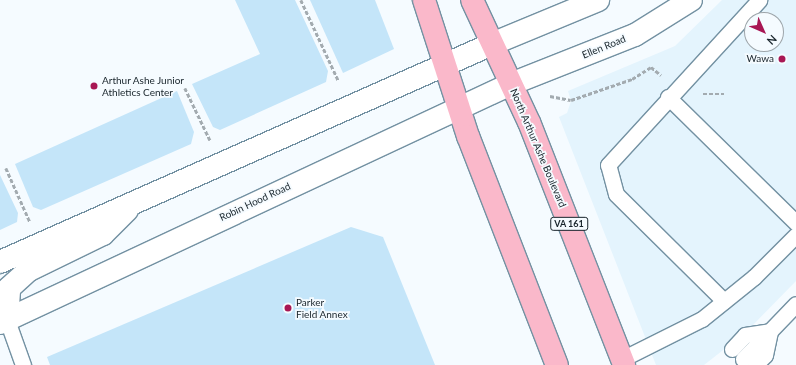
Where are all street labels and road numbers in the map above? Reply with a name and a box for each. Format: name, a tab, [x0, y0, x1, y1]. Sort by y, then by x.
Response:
street label: Ellen Road	[580, 33, 628, 61]
street label: North Arthur Ashe Boulevard	[507, 86, 569, 210]
street label: Robin Hood Road	[218, 180, 292, 224]
road number: VA 161	[550, 217, 588, 231]

